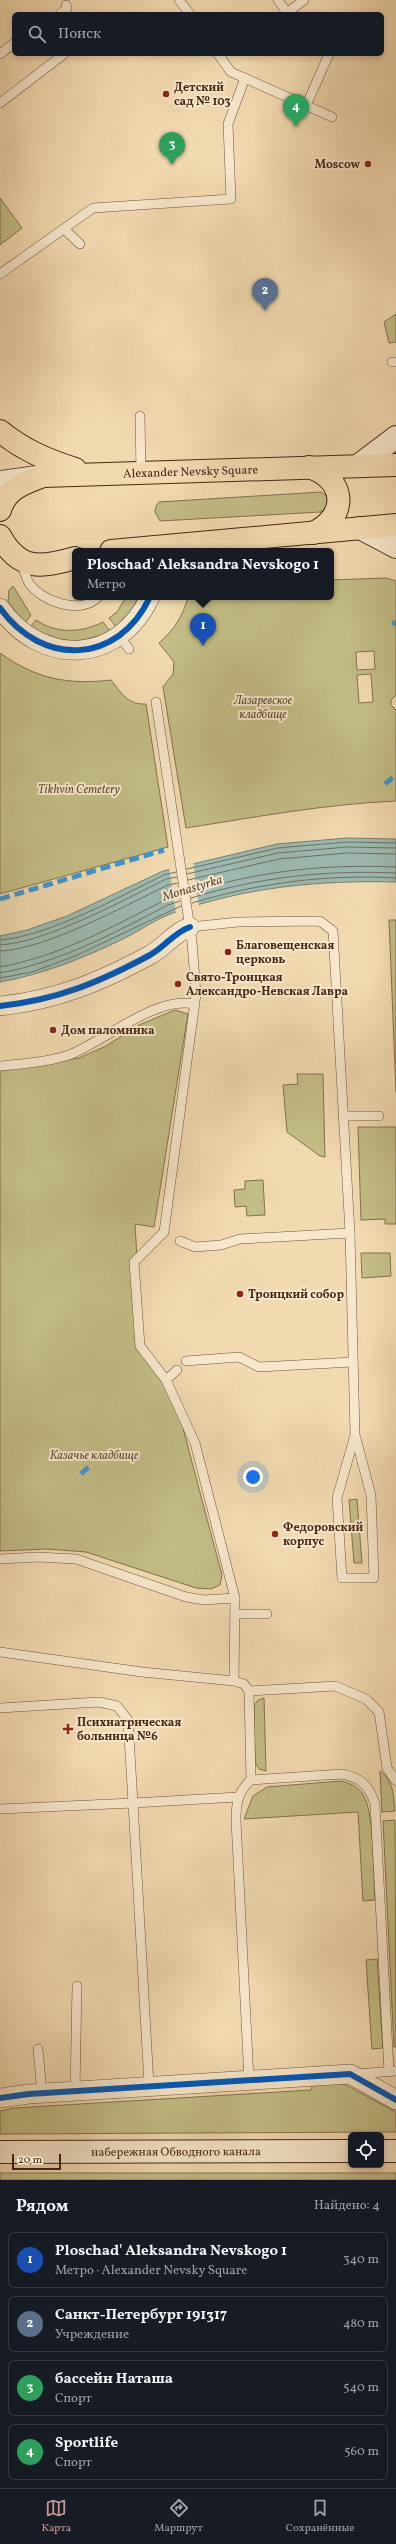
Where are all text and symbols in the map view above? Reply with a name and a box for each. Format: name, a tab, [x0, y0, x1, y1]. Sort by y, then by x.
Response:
search box	[12, 12, 384, 56]
icon: search	[26, 23, 48, 45]
text: Поиск	[58, 24, 101, 45]
place label: Детский сад № 103	[174, 80, 231, 110]
marker: Детский сад № 103	[161, 89, 171, 99]
pin: 4	[283, 94, 309, 127]
pin: 3	[159, 132, 185, 165]
place label: Moscow	[315, 157, 361, 173]
marker: Moscow	[363, 159, 373, 169]
pin: 2	[252, 278, 278, 311]
street label: Alexander Nevsky Square	[123, 462, 259, 482]
popup	[72, 548, 334, 600]
text: Ploschad' Aleksandra Nevskogo 1	[87, 555, 319, 576]
text: Метро	[87, 576, 126, 594]
pin: 1	[190, 613, 216, 646]
park label: Лазаревское кладбище	[233, 693, 293, 723]
park label: Tikhvin Cemetery	[38, 782, 120, 798]
water label: Monastyrka	[159, 871, 225, 907]
place label: Благовещенская церковь	[236, 938, 334, 968]
marker: Благовещенская церковь	[223, 947, 233, 957]
place label: Свято-Троицкая Александро-Невская Лавра	[186, 970, 349, 1000]
marker: Свято-Троицкая Александро-Невская Лавра	[173, 979, 183, 989]
place label: Дом паломника	[61, 1023, 155, 1039]
marker: Дом паломника	[48, 1025, 58, 1035]
place label: Троицкий собор	[248, 1287, 344, 1303]
marker: Троицкий собор	[235, 1289, 245, 1299]
park label: Казачье кладбище	[50, 1448, 139, 1464]
your location	[243, 1467, 263, 1487]
place label: Федоровский корпус	[283, 1520, 363, 1550]
marker: Федоровский корпус	[270, 1529, 280, 1539]
place label: Психиатрическая больница №6	[77, 1715, 181, 1745]
marker: Психиатрическая больница №6	[62, 1723, 74, 1735]
map controls	[348, 2132, 384, 2168]
button: locate	[348, 2132, 384, 2168]
street label: набережная Обводного канала	[91, 2144, 261, 2161]
scale bar	[12, 2152, 61, 2171]
text: 20 m	[18, 2153, 42, 2168]
text: Рядом	[16, 2195, 69, 2218]
text: Найдено: 4	[314, 2197, 380, 2215]
text: Ploschad' Aleksandra Nevskogo 1	[55, 2241, 287, 2262]
text: 1	[27, 2251, 33, 2269]
text: 340 m	[343, 2251, 379, 2269]
text: Метро · Alexander Nevsky Square	[55, 2262, 247, 2280]
text: Санкт-Петербург 191317	[55, 2305, 227, 2326]
text: 2	[27, 2315, 33, 2333]
text: 480 m	[343, 2315, 379, 2333]
text: Учреждение	[55, 2326, 129, 2344]
text: бассейн Наташа	[55, 2369, 173, 2390]
text: 3	[27, 2379, 33, 2397]
text: 540 m	[343, 2379, 379, 2397]
text: Спорт	[55, 2390, 92, 2408]
text: Sportlife	[55, 2433, 118, 2454]
text: 4	[26, 2443, 34, 2461]
text: 560 m	[344, 2443, 379, 2461]
text: Спорт	[55, 2454, 92, 2472]
tab: Карта	[41, 2497, 71, 2536]
tab: Маршрут	[154, 2497, 203, 2536]
tab: Сохранённые	[286, 2497, 354, 2536]

